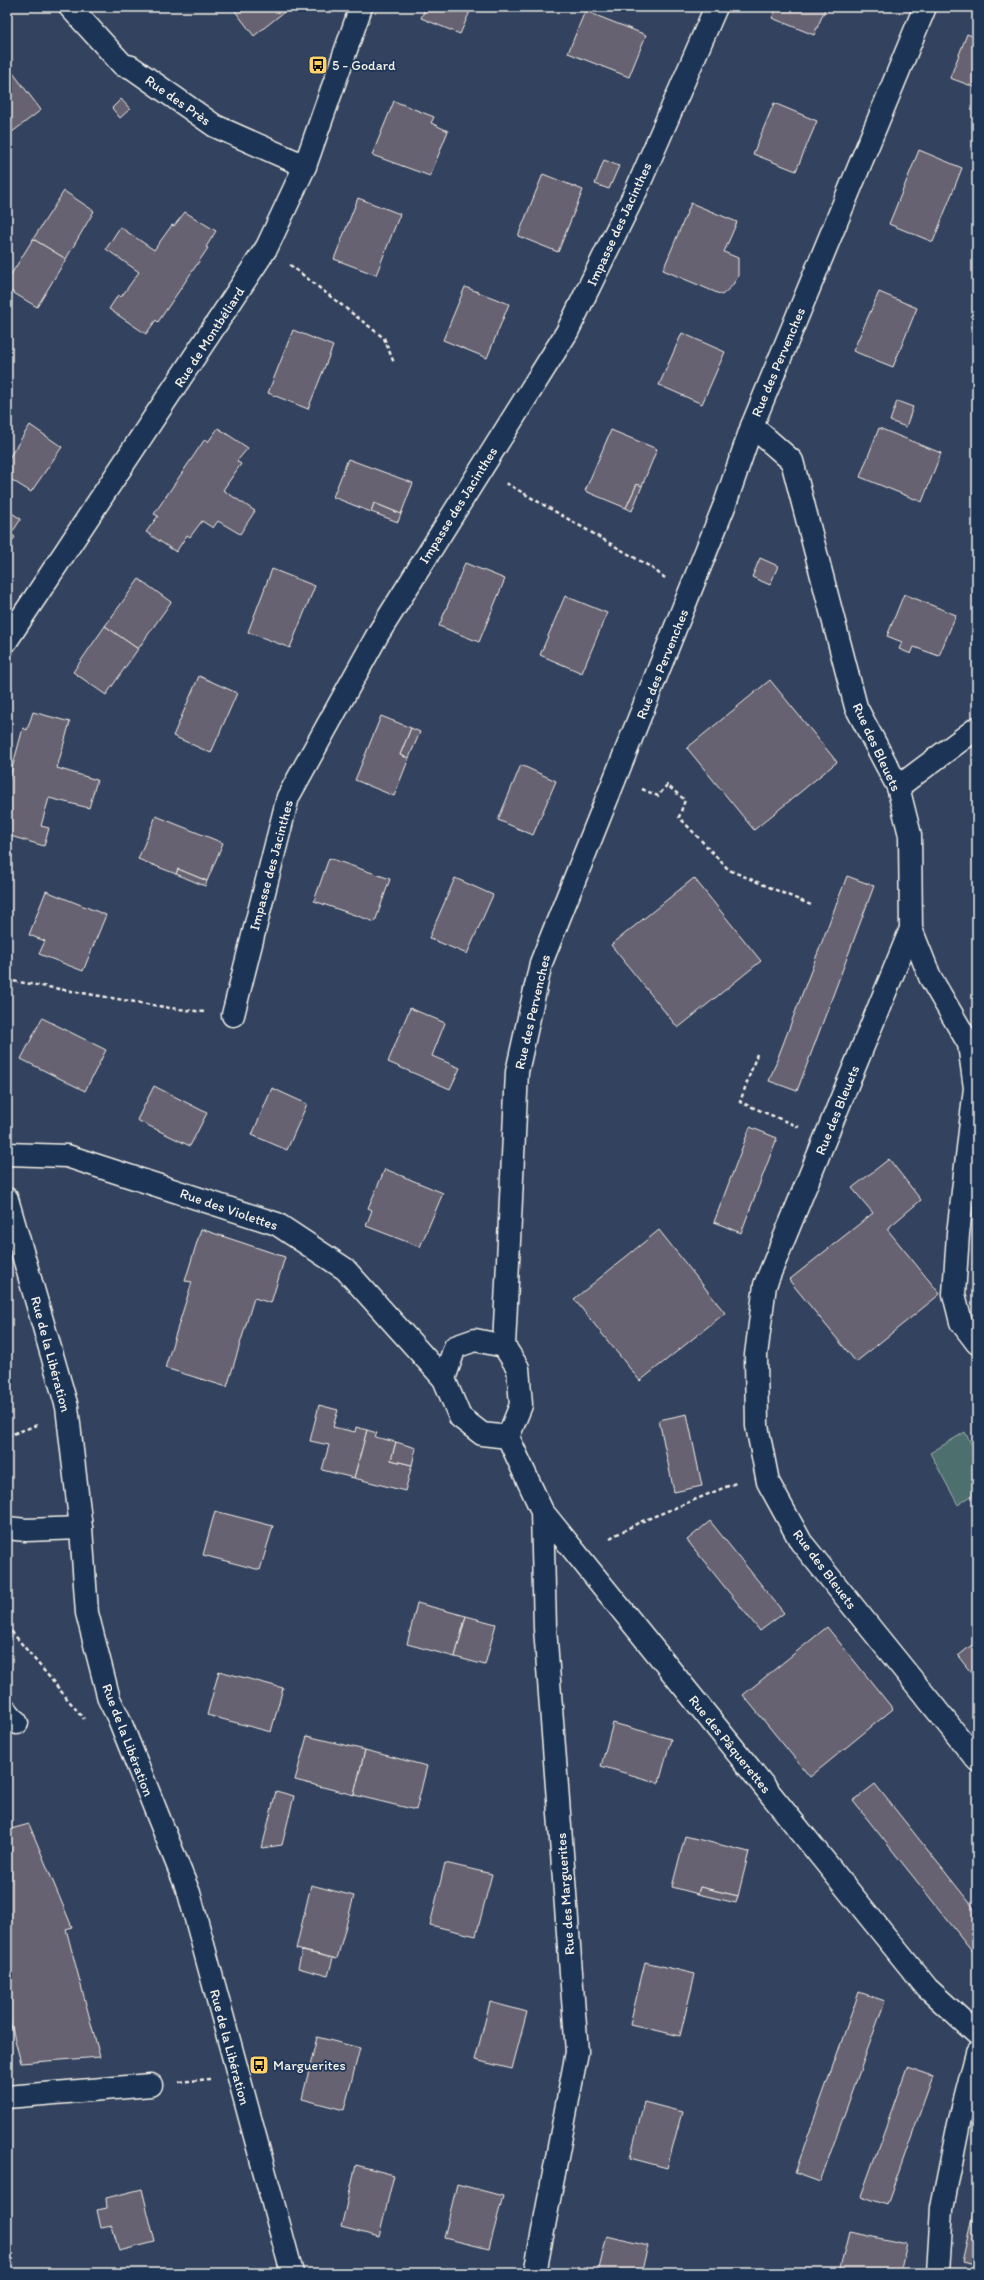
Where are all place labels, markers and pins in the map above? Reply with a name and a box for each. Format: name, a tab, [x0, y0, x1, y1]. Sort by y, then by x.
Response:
bus stop icon: 5 - Godard	[307, 54, 329, 76]
place label: 5 - Godard	[332, 57, 396, 74]
bus stop icon: Marguerites	[248, 2054, 270, 2076]
place label: Marguerites	[273, 2057, 346, 2074]

